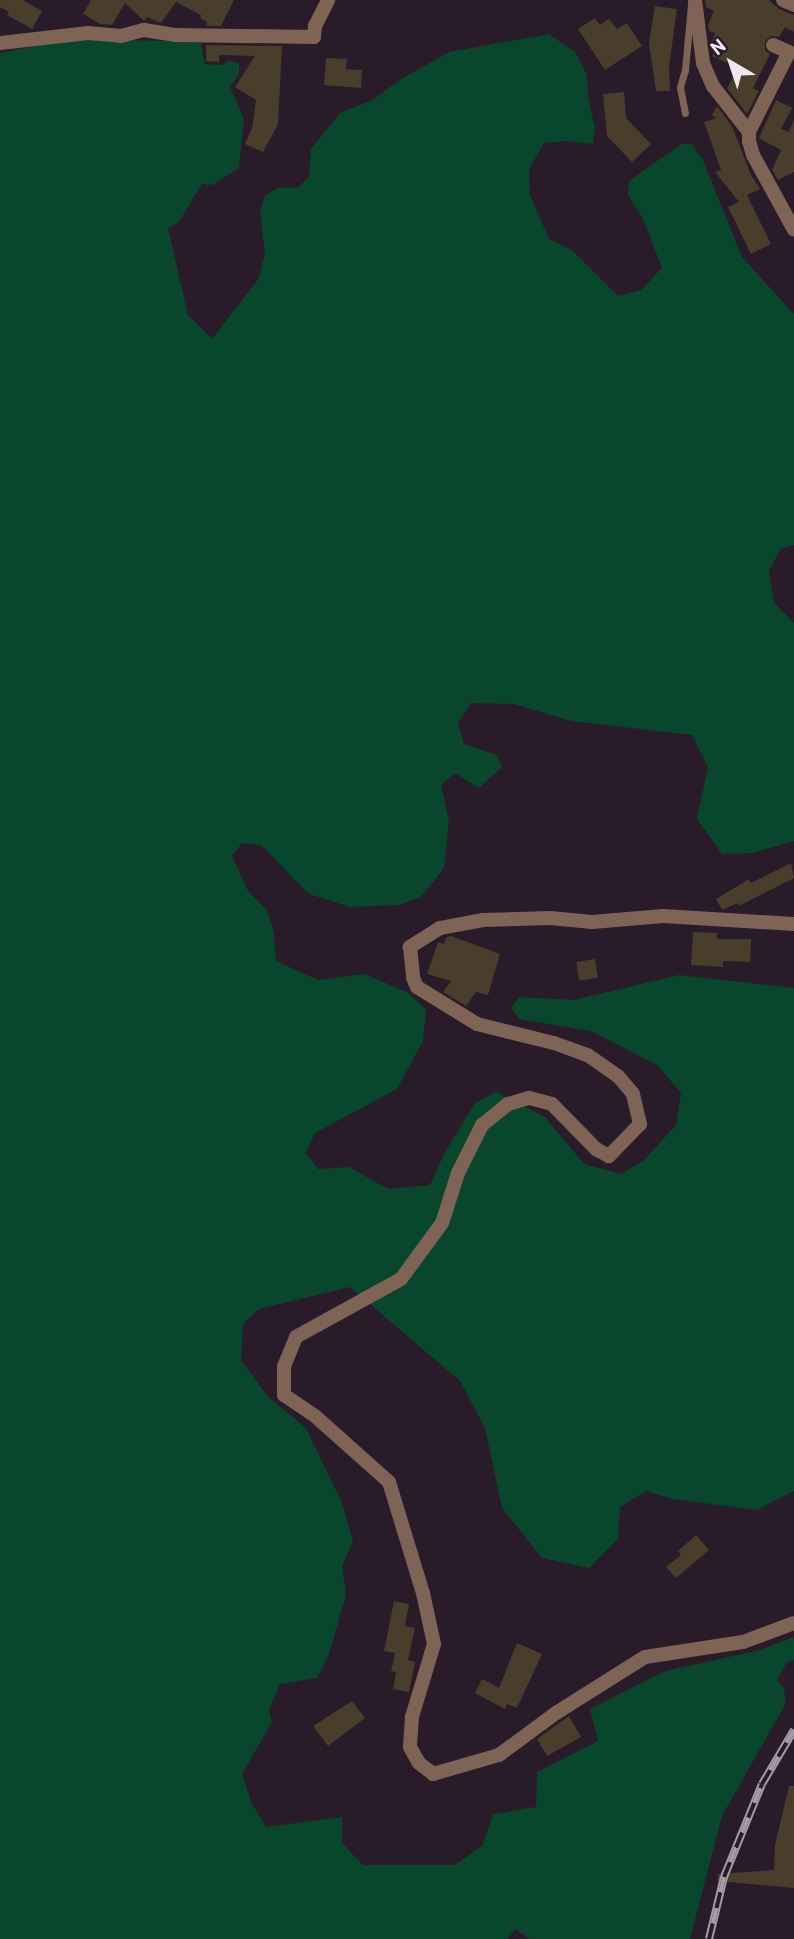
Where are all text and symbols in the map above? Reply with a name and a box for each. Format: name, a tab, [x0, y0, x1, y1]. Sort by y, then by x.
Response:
north arrow	[696, 28, 766, 98]
text: N	[705, 33, 730, 59]

